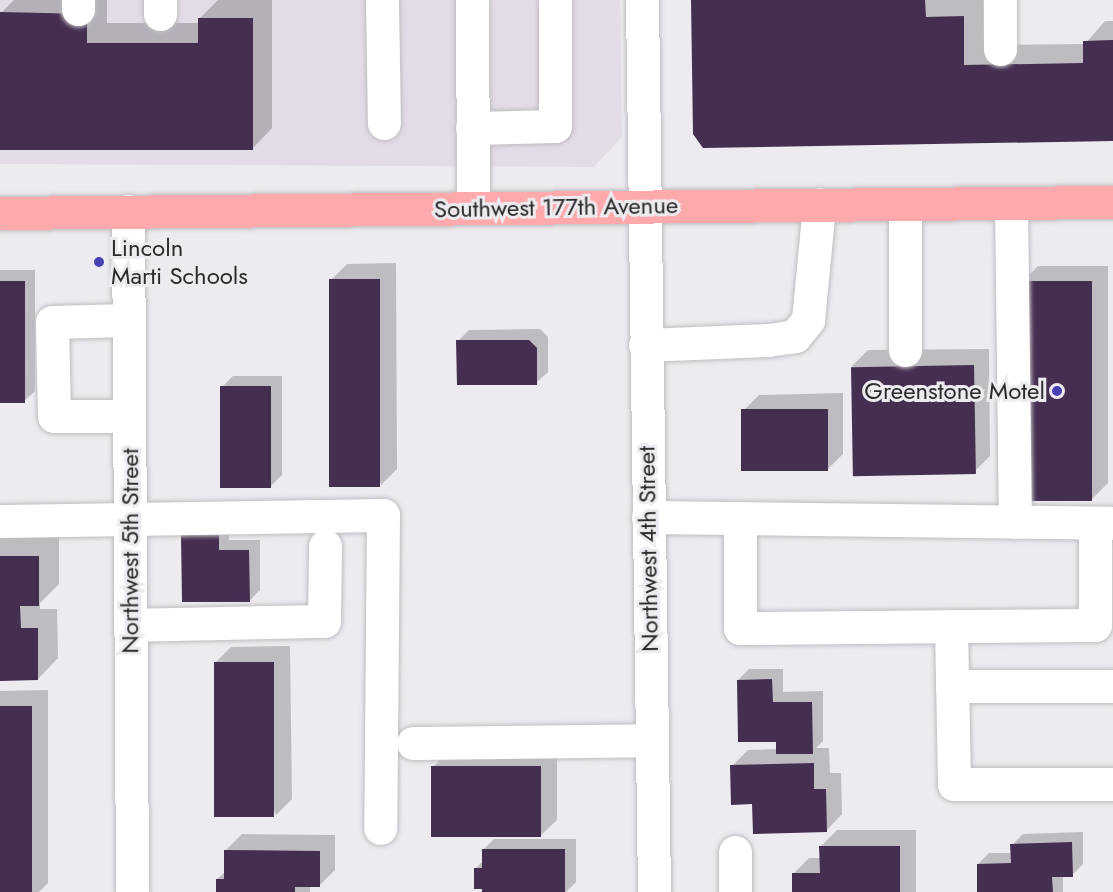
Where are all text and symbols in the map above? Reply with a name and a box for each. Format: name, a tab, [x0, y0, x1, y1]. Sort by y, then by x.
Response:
street label: Southwest 177th Avenue	[434, 190, 678, 224]
place label: Lincoln Marti Schools	[111, 234, 248, 290]
marker: Lincoln Marti Schools	[92, 255, 106, 269]
place label: Greenstone Motel	[864, 377, 1045, 405]
marker: Greenstone Motel	[1050, 384, 1064, 398]
street label: Northwest 4th Street	[632, 446, 664, 652]
street label: Northwest 5th Street	[116, 448, 144, 654]

